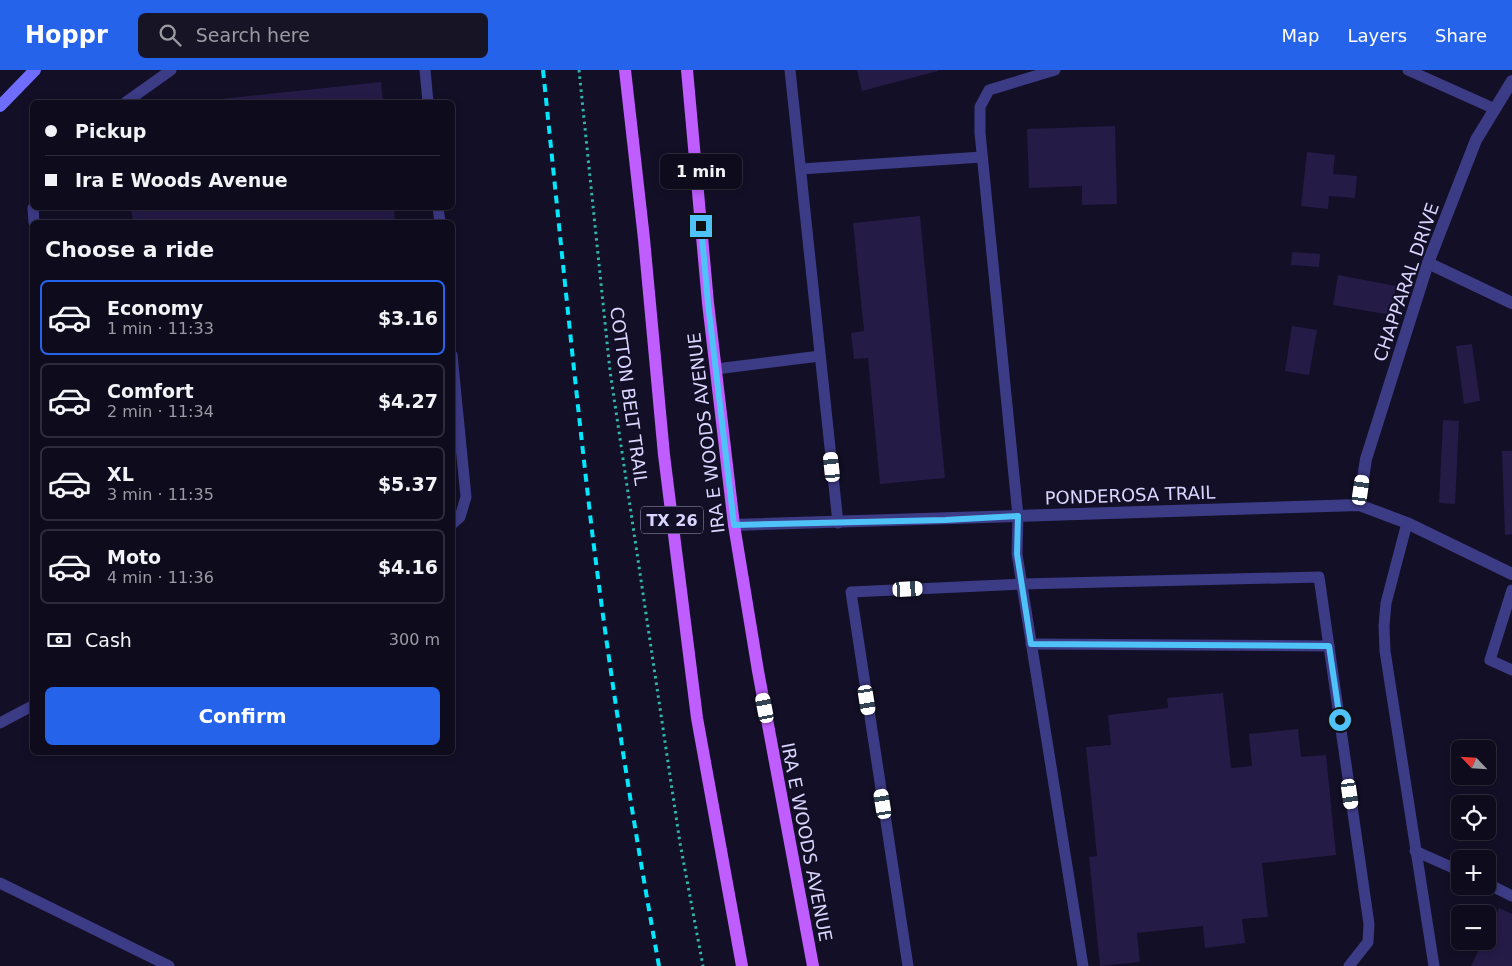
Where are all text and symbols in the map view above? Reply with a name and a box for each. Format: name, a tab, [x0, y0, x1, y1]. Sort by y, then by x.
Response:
search box	[138, 13, 488, 58]
text: Hoppr	[25, 21, 108, 49]
icon: search	[156, 21, 184, 49]
text: Search here	[196, 24, 310, 46]
text: Map	[1281, 25, 1319, 46]
text: Layers	[1347, 25, 1407, 46]
text: Share	[1435, 25, 1487, 46]
text: Pickup	[75, 120, 146, 142]
callout: 1 min	[660, 154, 742, 188]
text: 1 min	[676, 162, 726, 181]
text: Ira E Woods Avenue	[75, 169, 288, 191]
street label: CHAPPARAL DRIVE	[1369, 200, 1443, 364]
route end	[690, 215, 712, 237]
text: Choose a ride	[45, 237, 214, 262]
icon: car	[47, 295, 92, 340]
text: Economy	[107, 297, 203, 319]
street label: COTTON BELT TRAIL	[606, 305, 652, 487]
text: $3.16	[378, 307, 438, 329]
text: 1 min · 11:33	[107, 319, 214, 338]
street label: IRA E WOODS AVENUE	[683, 331, 729, 535]
icon: car	[47, 378, 92, 423]
text: Comfort	[107, 380, 194, 402]
text: $4.27	[378, 390, 438, 412]
text: 2 min · 11:34	[107, 402, 214, 421]
car	[822, 451, 841, 483]
icon: car	[47, 461, 92, 506]
text: XL	[107, 463, 134, 485]
text: $5.37	[378, 473, 438, 495]
car	[1351, 474, 1370, 506]
street label: PONDEROSA TRAIL	[1044, 482, 1216, 508]
text: 3 min · 11:35	[107, 485, 214, 504]
road number: TX 26	[641, 506, 703, 534]
icon: car	[47, 544, 92, 589]
text: Moto	[107, 546, 161, 568]
text: $4.16	[378, 556, 438, 578]
text: 4 min · 11:36	[107, 568, 214, 587]
car	[892, 581, 923, 597]
icon: cash	[45, 626, 73, 654]
text: Cash	[85, 629, 132, 651]
text: 300 m	[389, 630, 440, 649]
car	[857, 684, 876, 716]
button: Confirm	[45, 687, 440, 745]
car	[754, 692, 775, 724]
route start	[1329, 709, 1351, 731]
north arrow	[1451, 740, 1496, 785]
map controls	[1451, 740, 1496, 950]
street label: IRA E WOODS AVENUE	[777, 741, 837, 943]
car	[1340, 778, 1359, 810]
car	[873, 788, 892, 820]
button: locate	[1451, 795, 1496, 840]
button: +	[1451, 850, 1496, 895]
button: −	[1451, 905, 1496, 950]

